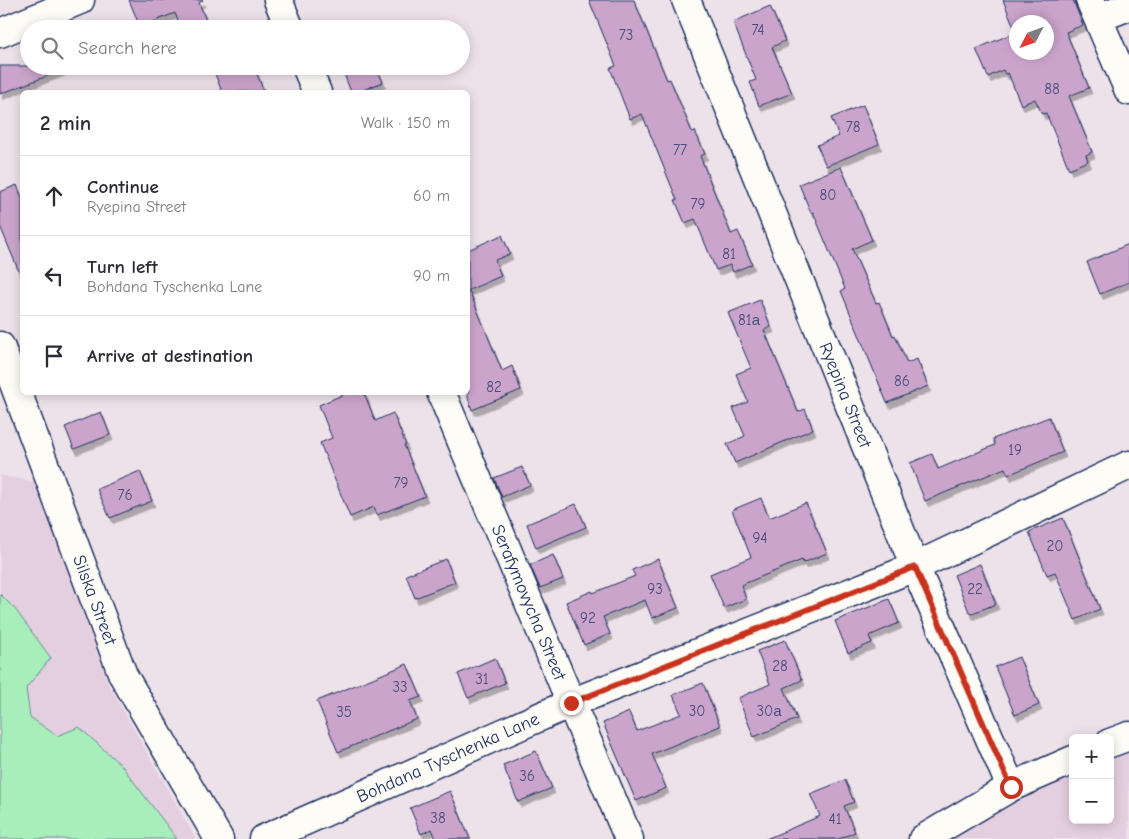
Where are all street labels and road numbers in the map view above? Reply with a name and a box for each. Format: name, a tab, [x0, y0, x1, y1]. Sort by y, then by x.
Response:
street label: Ryepina Street	[815, 339, 876, 451]
street label: Serafymovycha Street	[487, 522, 571, 684]
street label: Silska Street	[69, 552, 122, 648]
street label: Bohdana Tyschenka Lane	[353, 708, 542, 807]

